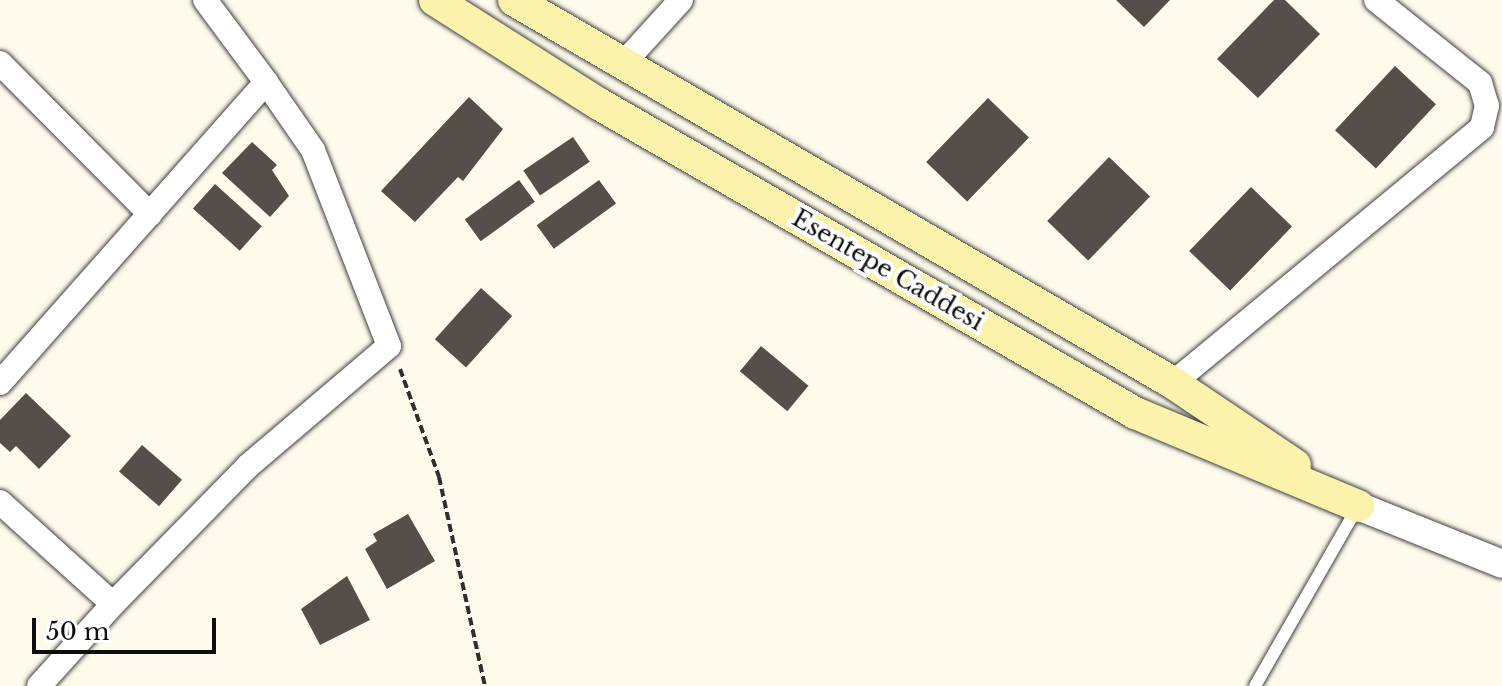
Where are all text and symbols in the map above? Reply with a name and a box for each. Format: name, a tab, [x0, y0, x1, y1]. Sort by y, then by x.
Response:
street label: Esentepe Caddesi	[787, 203, 989, 337]
scale bar	[36, 602, 220, 652]
text: 50 m	[46, 617, 109, 646]

